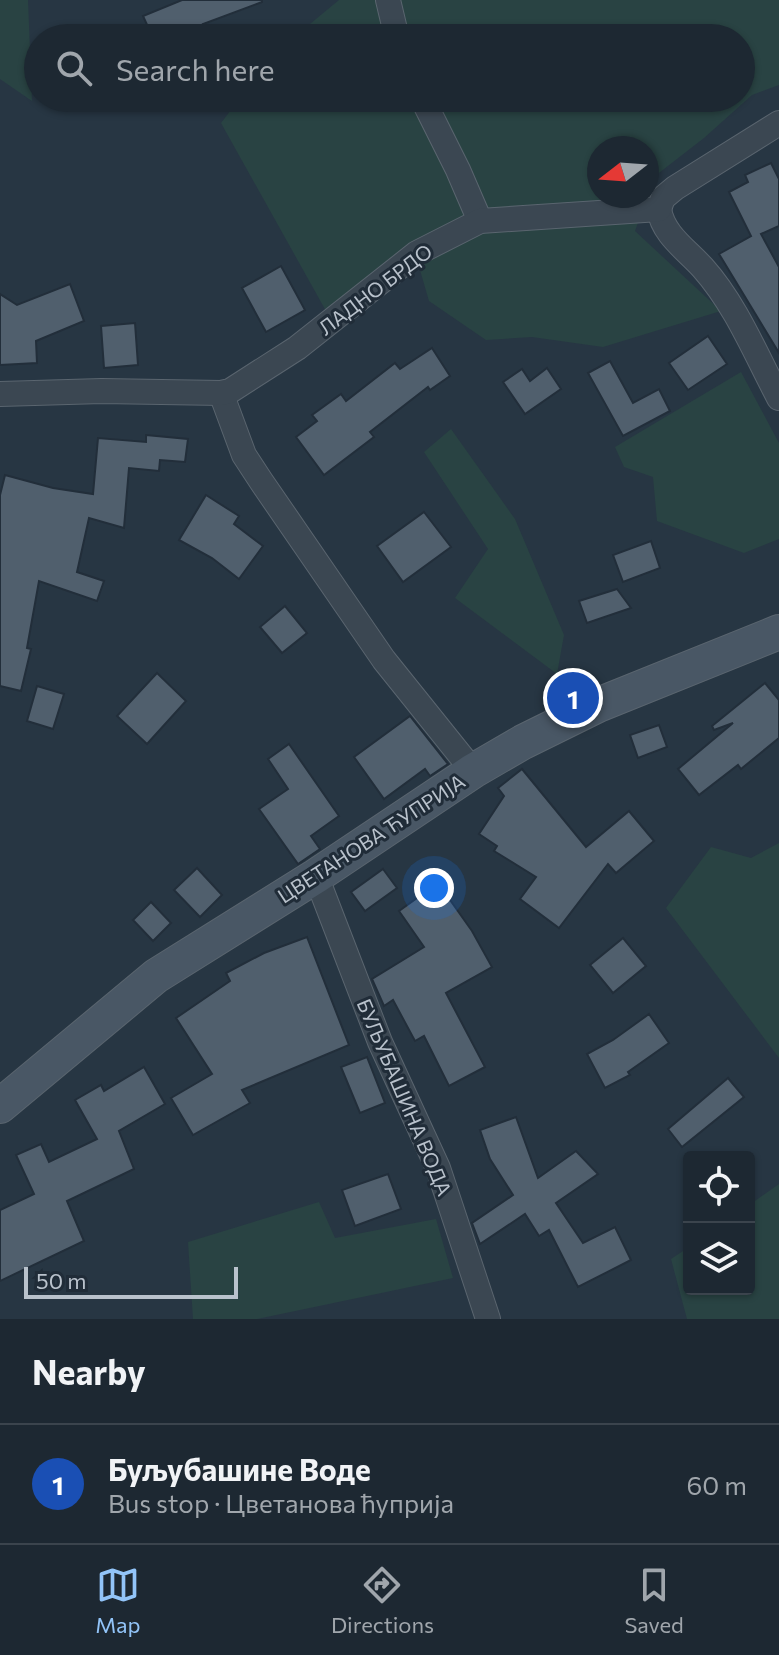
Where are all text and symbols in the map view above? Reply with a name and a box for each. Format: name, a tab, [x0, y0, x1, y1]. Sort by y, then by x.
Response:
search box	[24, 24, 755, 112]
icon: search	[52, 46, 96, 90]
text: Search here	[116, 50, 275, 87]
north arrow	[587, 136, 659, 208]
street label: ЛАДНО БРДО	[314, 239, 436, 339]
pin: 1	[547, 668, 599, 728]
street label: ЦВЕТАНОВА ЋУПРИЈА	[273, 768, 469, 908]
your location	[414, 868, 454, 908]
street label: БУЉУБАШИНА ВОДА	[353, 995, 457, 1199]
map controls	[683, 1151, 755, 1295]
button: locate	[683, 1151, 755, 1223]
button: layers	[683, 1223, 755, 1295]
scale bar	[24, 1263, 238, 1299]
text: 50 m	[36, 1267, 86, 1294]
text: Nearby	[32, 1350, 146, 1392]
text: Буљубашине Воде	[108, 1450, 371, 1487]
text: 1	[52, 1469, 64, 1500]
text: 60 m	[687, 1469, 747, 1500]
text: Bus stop · Цветанова ћуприја	[108, 1487, 454, 1518]
tab: Map	[95, 1563, 141, 1638]
tab: Directions	[331, 1563, 434, 1638]
tab: Saved	[624, 1563, 684, 1638]

